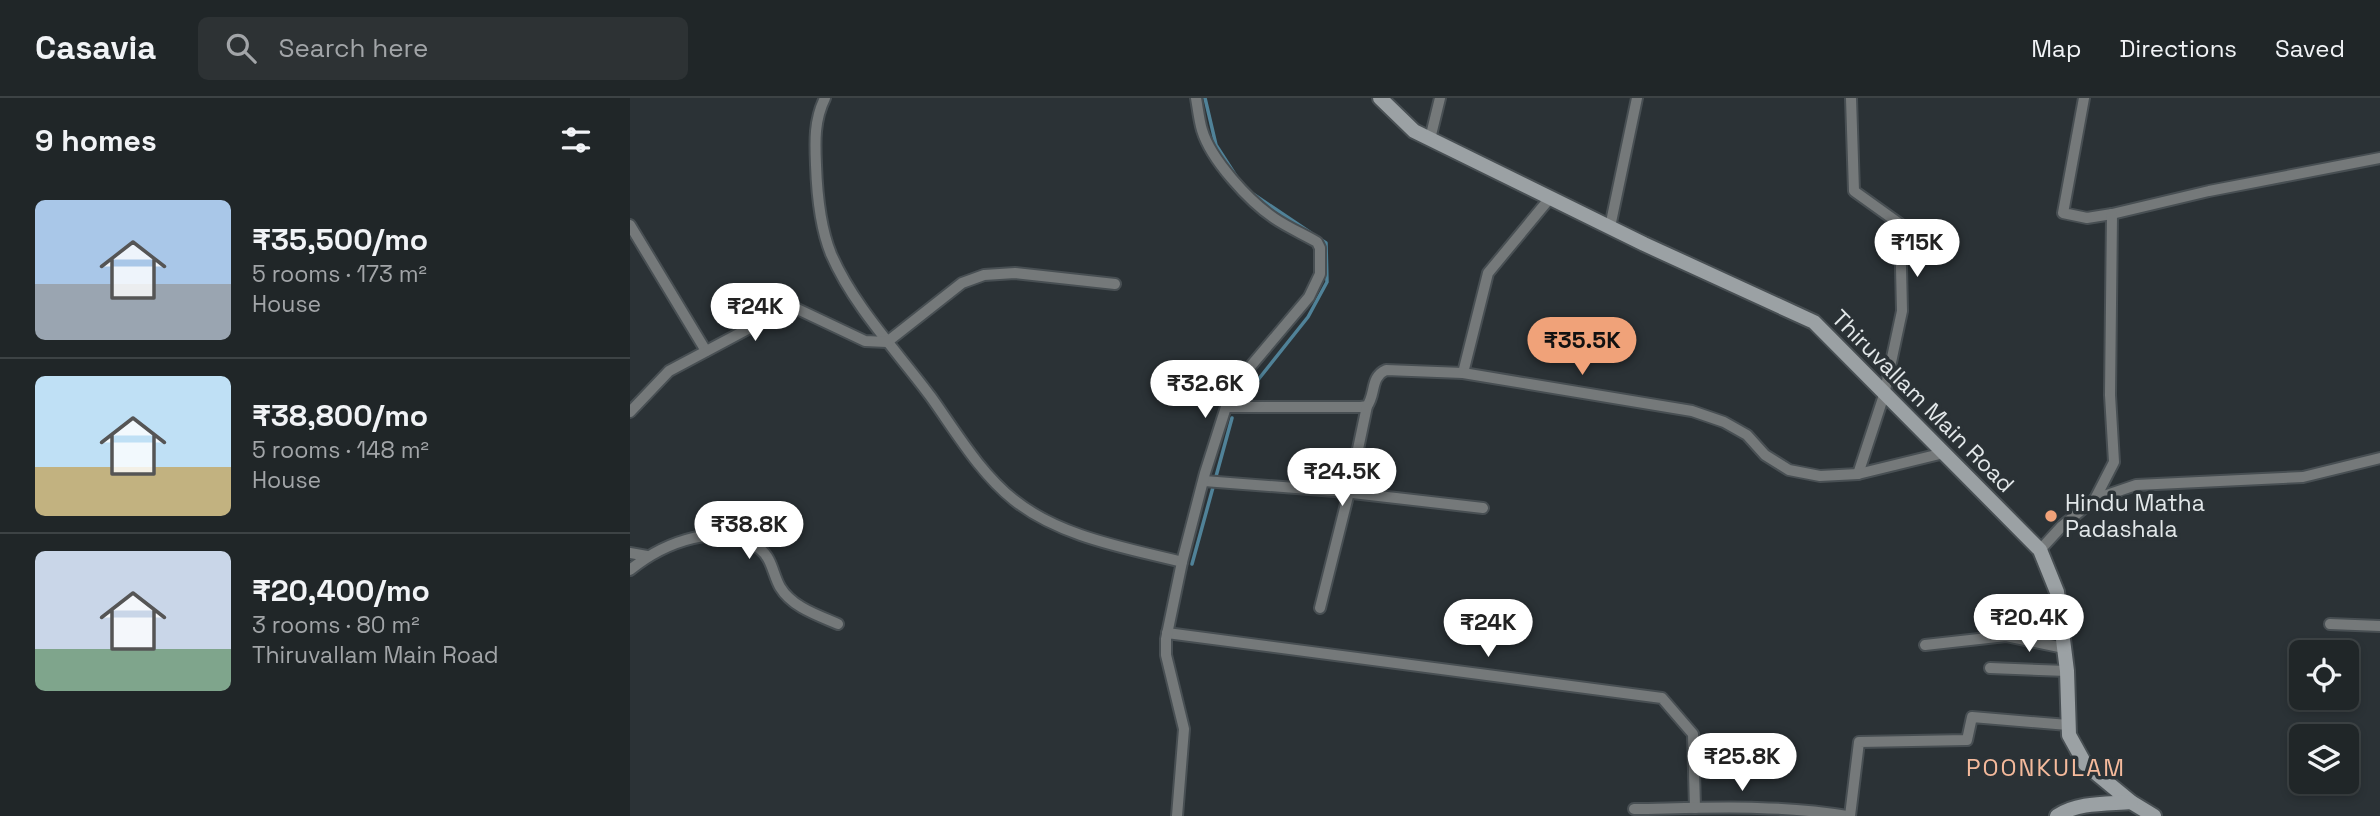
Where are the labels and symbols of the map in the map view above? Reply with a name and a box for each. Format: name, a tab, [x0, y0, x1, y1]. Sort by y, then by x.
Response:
pin: ₹15K	[1876, 220, 1958, 279]
pin: ₹24K	[714, 284, 796, 343]
street label: Thiruvallam Main Road	[1825, 303, 2021, 499]
pin: ₹35.5K	[1525, 317, 1639, 377]
pin: ₹32.6K	[1148, 360, 1262, 420]
pin: ₹24.5K	[1285, 448, 1399, 508]
place label: Hindu Matha Padashala	[2065, 488, 2205, 544]
pin: ₹38.8K	[692, 502, 806, 561]
marker: Hindu Matha Padashala	[2043, 508, 2059, 524]
pin: ₹20.4K	[1972, 594, 2086, 654]
pin: ₹24K	[1447, 600, 1529, 659]
pin: ₹25.8K	[1685, 734, 1799, 793]
district label: POONKULAM	[1966, 752, 2126, 783]

